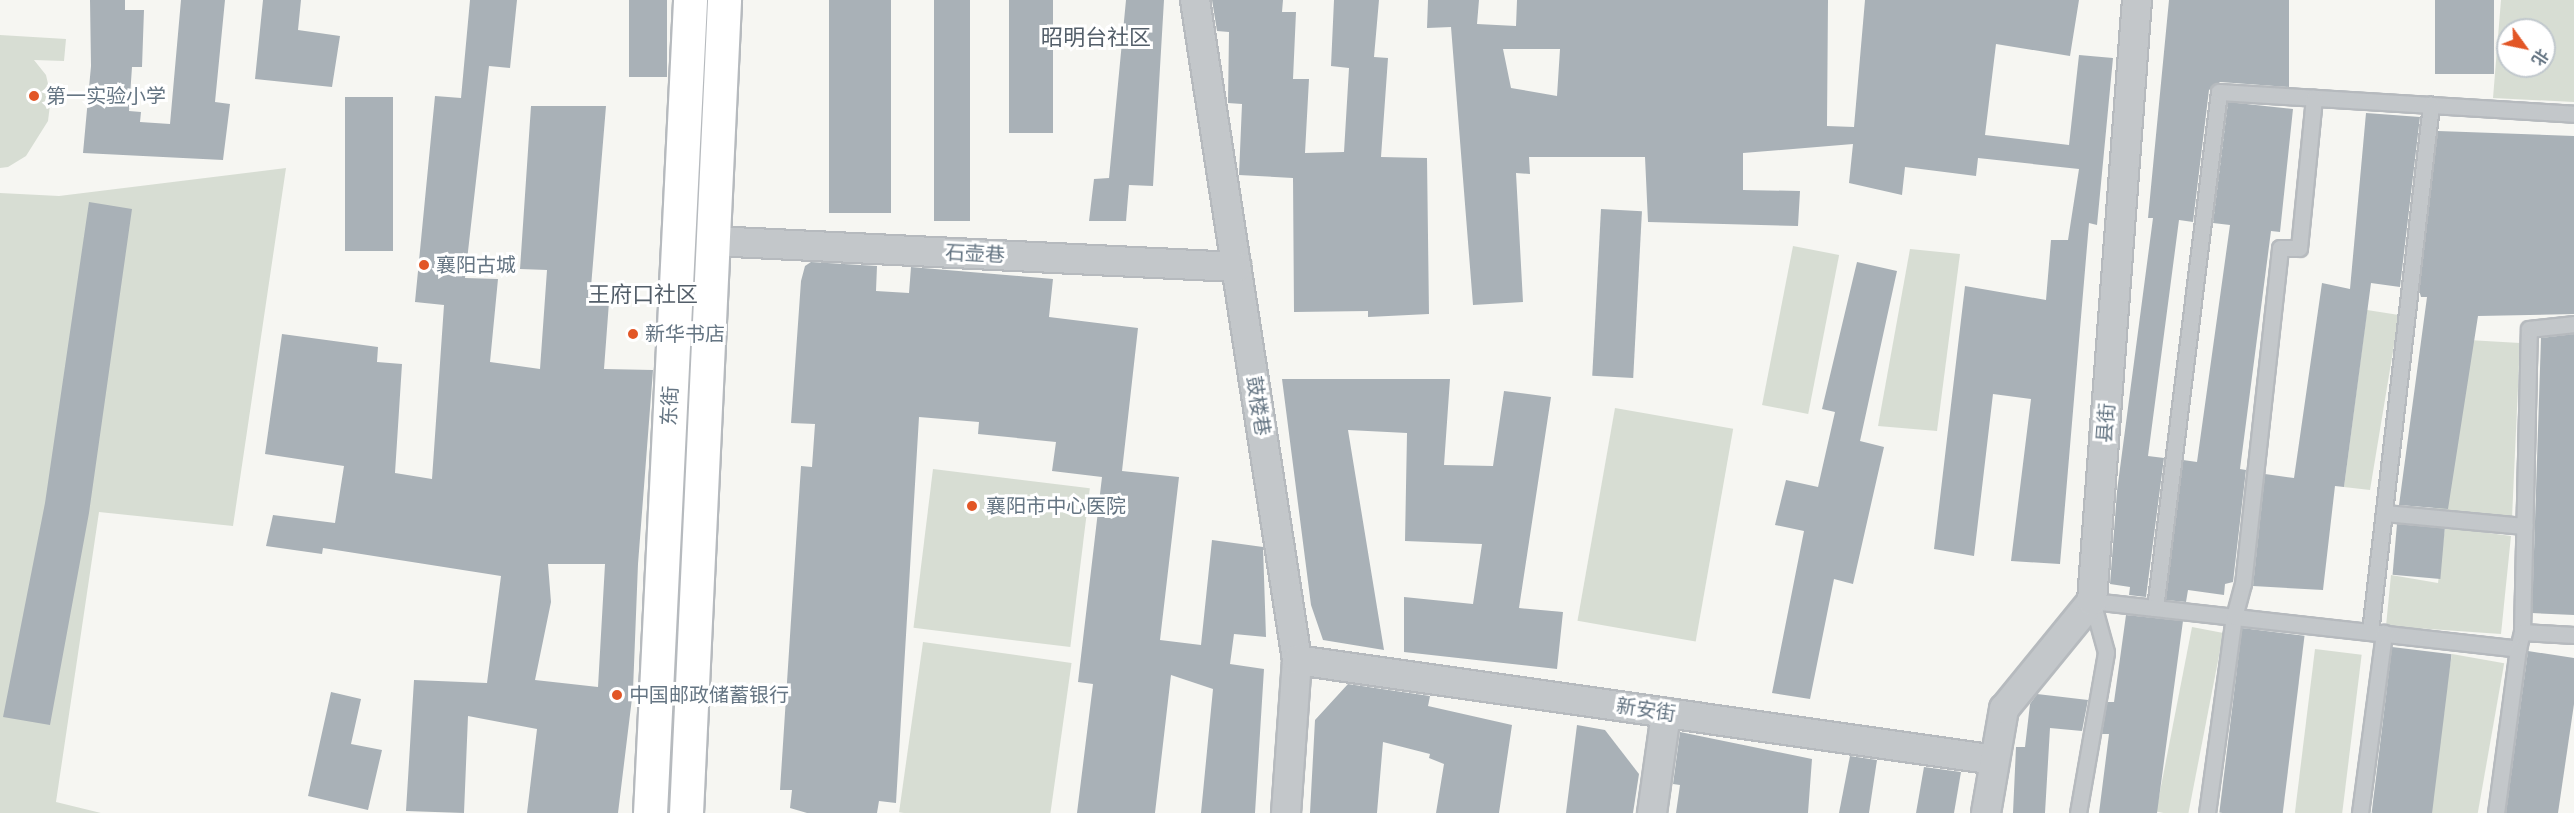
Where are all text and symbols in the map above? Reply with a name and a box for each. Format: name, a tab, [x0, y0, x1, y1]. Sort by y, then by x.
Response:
north arrow	[2496, 18, 2556, 78]
district label: 昭明台社区	[1041, 25, 1151, 51]
text: 北	[2528, 45, 2552, 69]
place label: 第一实验小学	[46, 84, 166, 108]
marker: 第一实验小学	[27, 89, 41, 103]
street label: 石壶巷	[944, 240, 1006, 268]
place label: 襄阳古城	[436, 253, 516, 277]
marker: 襄阳古城	[417, 258, 431, 272]
district label: 王府口社区	[588, 282, 698, 308]
place label: 新华书店	[645, 322, 725, 346]
marker: 新华书店	[626, 327, 640, 341]
street label: 鼓楼巷	[1241, 374, 1275, 438]
street label: 东街	[657, 385, 683, 427]
street label: 县街	[2093, 402, 2119, 444]
place label: 襄阳市中心医院	[986, 494, 1126, 518]
marker: 襄阳市中心医院	[963, 497, 981, 515]
place label: 中国邮政储蓄银行	[629, 683, 789, 707]
marker: 中国邮政储蓄银行	[610, 688, 624, 702]
street label: 新安街	[1615, 694, 1677, 726]

